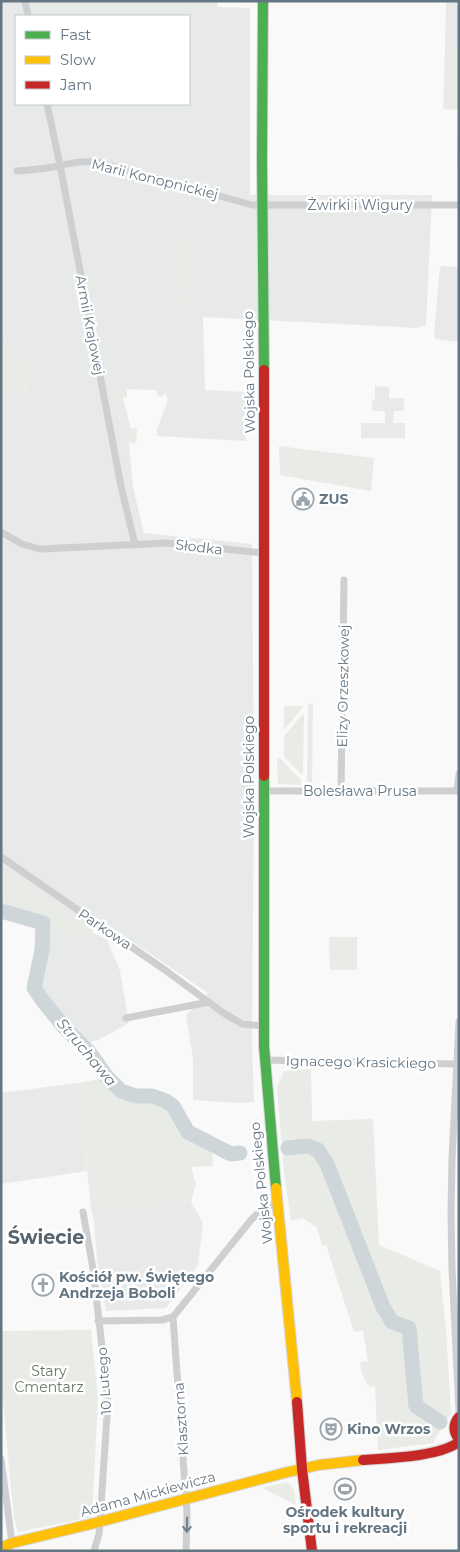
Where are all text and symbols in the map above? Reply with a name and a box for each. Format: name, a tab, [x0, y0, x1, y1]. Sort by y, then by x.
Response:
legend	[15, 15, 190, 105]
text: Fast	[60, 25, 91, 44]
text: Slow	[60, 50, 96, 69]
text: Jam	[59, 75, 92, 94]
street label: Marii Konopnickiej	[90, 155, 220, 203]
street label: Żwirki i Wigury	[308, 196, 413, 214]
street label: Armii Krajowej	[71, 274, 109, 376]
street label: Wojska Polskiego	[239, 310, 259, 433]
public building icon: ZUS	[291, 487, 315, 511]
place label: ZUS	[319, 490, 348, 508]
street label: Słodka	[174, 535, 224, 559]
street label: Elizy Orzeszkowej	[333, 624, 353, 748]
street label: Wojska Polskiego	[240, 715, 258, 838]
street label: Bolesława Prusa	[303, 782, 417, 800]
street label: Parkowa	[75, 905, 135, 953]
water label: Struchawa	[53, 1014, 121, 1090]
street label: Ignacego Krasickiego	[286, 1052, 436, 1072]
street label: Wojska Polskiego	[246, 1121, 276, 1245]
district label: Świecie	[8, 1225, 84, 1249]
place label: Kościół pw. Świętego Andrzeja Boboli	[58, 1268, 214, 1302]
church icon: Kościół pw. Świętego Andrzeja Boboli	[31, 1273, 55, 1297]
street label: 10 Lutego	[93, 1346, 115, 1415]
park label: Stary Cmentarz	[14, 1362, 84, 1396]
street label: Klasztorna	[169, 1382, 193, 1456]
theatre icon: Kino Wrzos	[319, 1417, 343, 1441]
place label: Kino Wrzos	[347, 1420, 431, 1438]
street label: Adama Mickiewicza	[78, 1467, 218, 1521]
sports icon: Ośrodek kultury sportu i rekreacji	[333, 1477, 357, 1501]
place label: Ośrodek kultury sportu i rekreacji	[283, 1503, 407, 1537]
one-way arrow	[182, 1516, 192, 1532]

